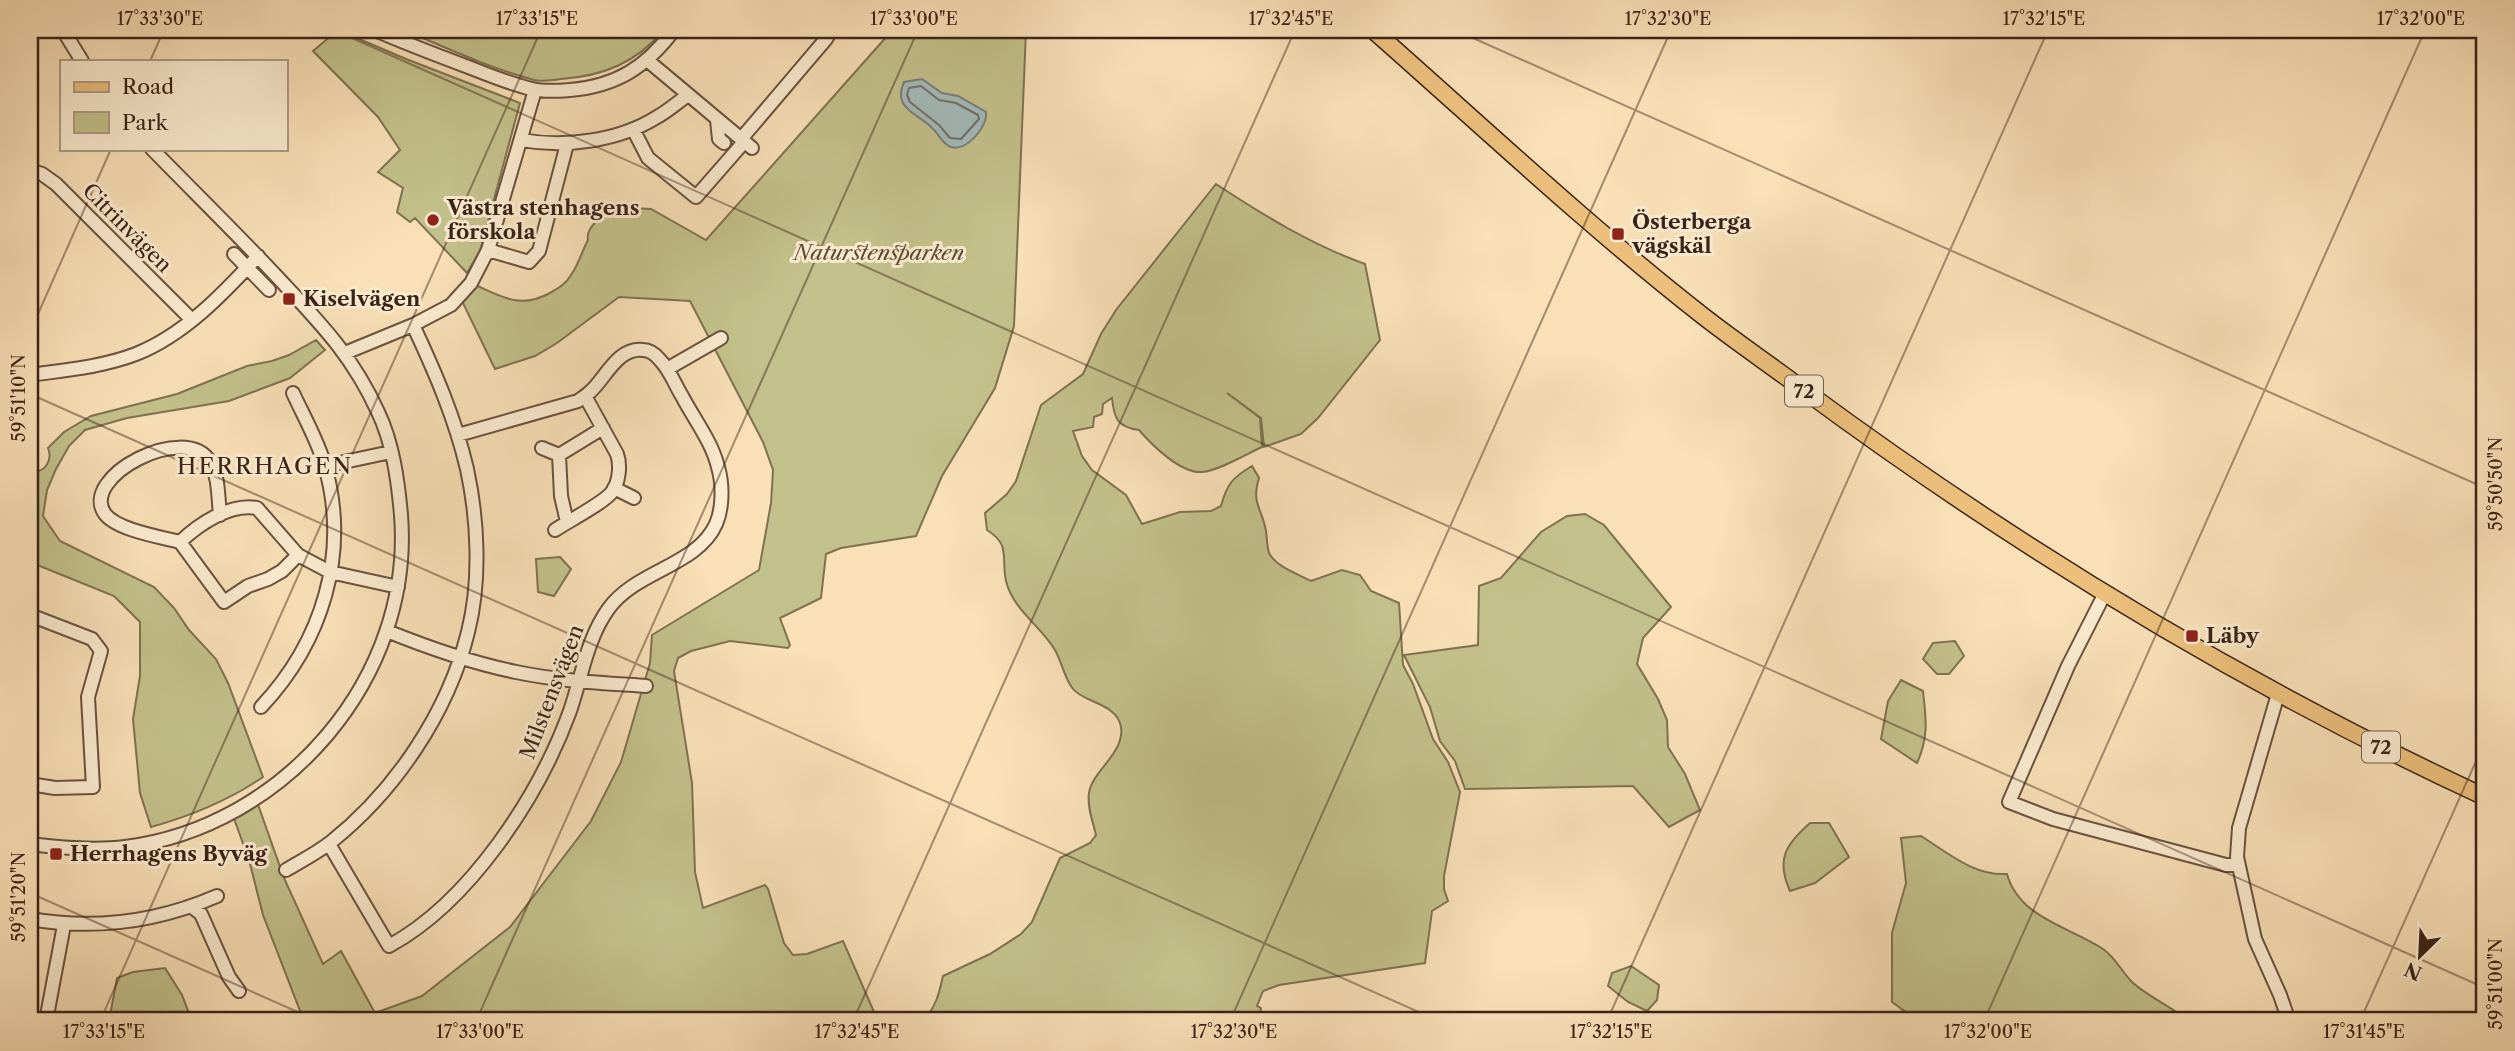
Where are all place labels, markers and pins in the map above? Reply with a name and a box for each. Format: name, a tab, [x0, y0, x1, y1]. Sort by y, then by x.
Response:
place label: Västra stenhagens förskola	[446, 195, 640, 244]
place label: Österberga vägskäl	[1631, 209, 1752, 258]
marker: Västra stenhagens förskola	[425, 212, 441, 228]
marker: Österberga vägskäl	[1610, 226, 1626, 242]
place label: Kiselvägen	[303, 286, 421, 311]
marker: Kiselvägen	[281, 291, 297, 307]
place label: Läby	[2206, 623, 2260, 648]
marker: Läby	[2184, 628, 2200, 644]
place label: Herrhagens Byväg	[70, 841, 268, 866]
marker: Herrhagens Byväg	[48, 846, 64, 862]

